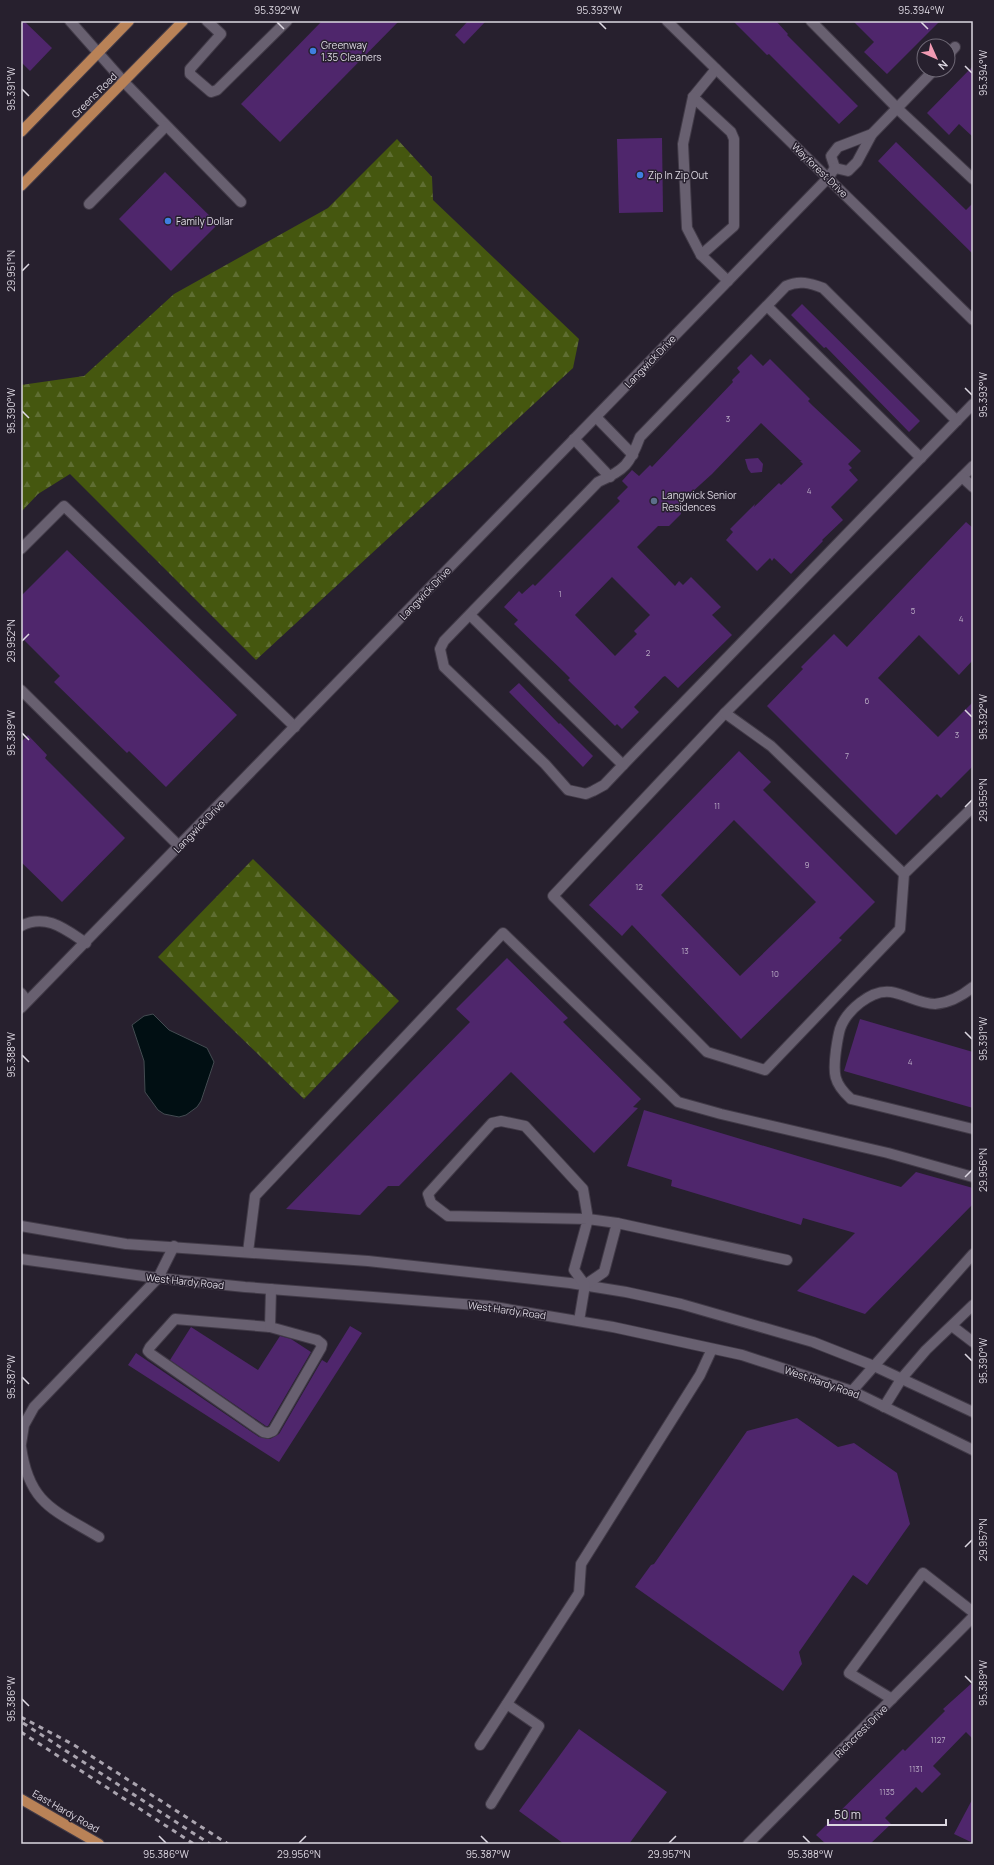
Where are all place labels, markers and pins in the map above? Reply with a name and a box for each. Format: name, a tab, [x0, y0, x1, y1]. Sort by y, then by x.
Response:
place label: Greenway 1.35 Cleaners	[321, 38, 382, 64]
marker: Greenway 1.35 Cleaners	[308, 46, 318, 56]
place label: Zip In Zip Out	[648, 168, 708, 182]
marker: Zip In Zip Out	[635, 170, 645, 180]
place label: Family Dollar	[176, 214, 234, 228]
marker: Family Dollar	[163, 216, 173, 226]
place label: Langwick Senior Residences	[662, 488, 737, 514]
marker: Langwick Senior Residences	[649, 496, 659, 506]

